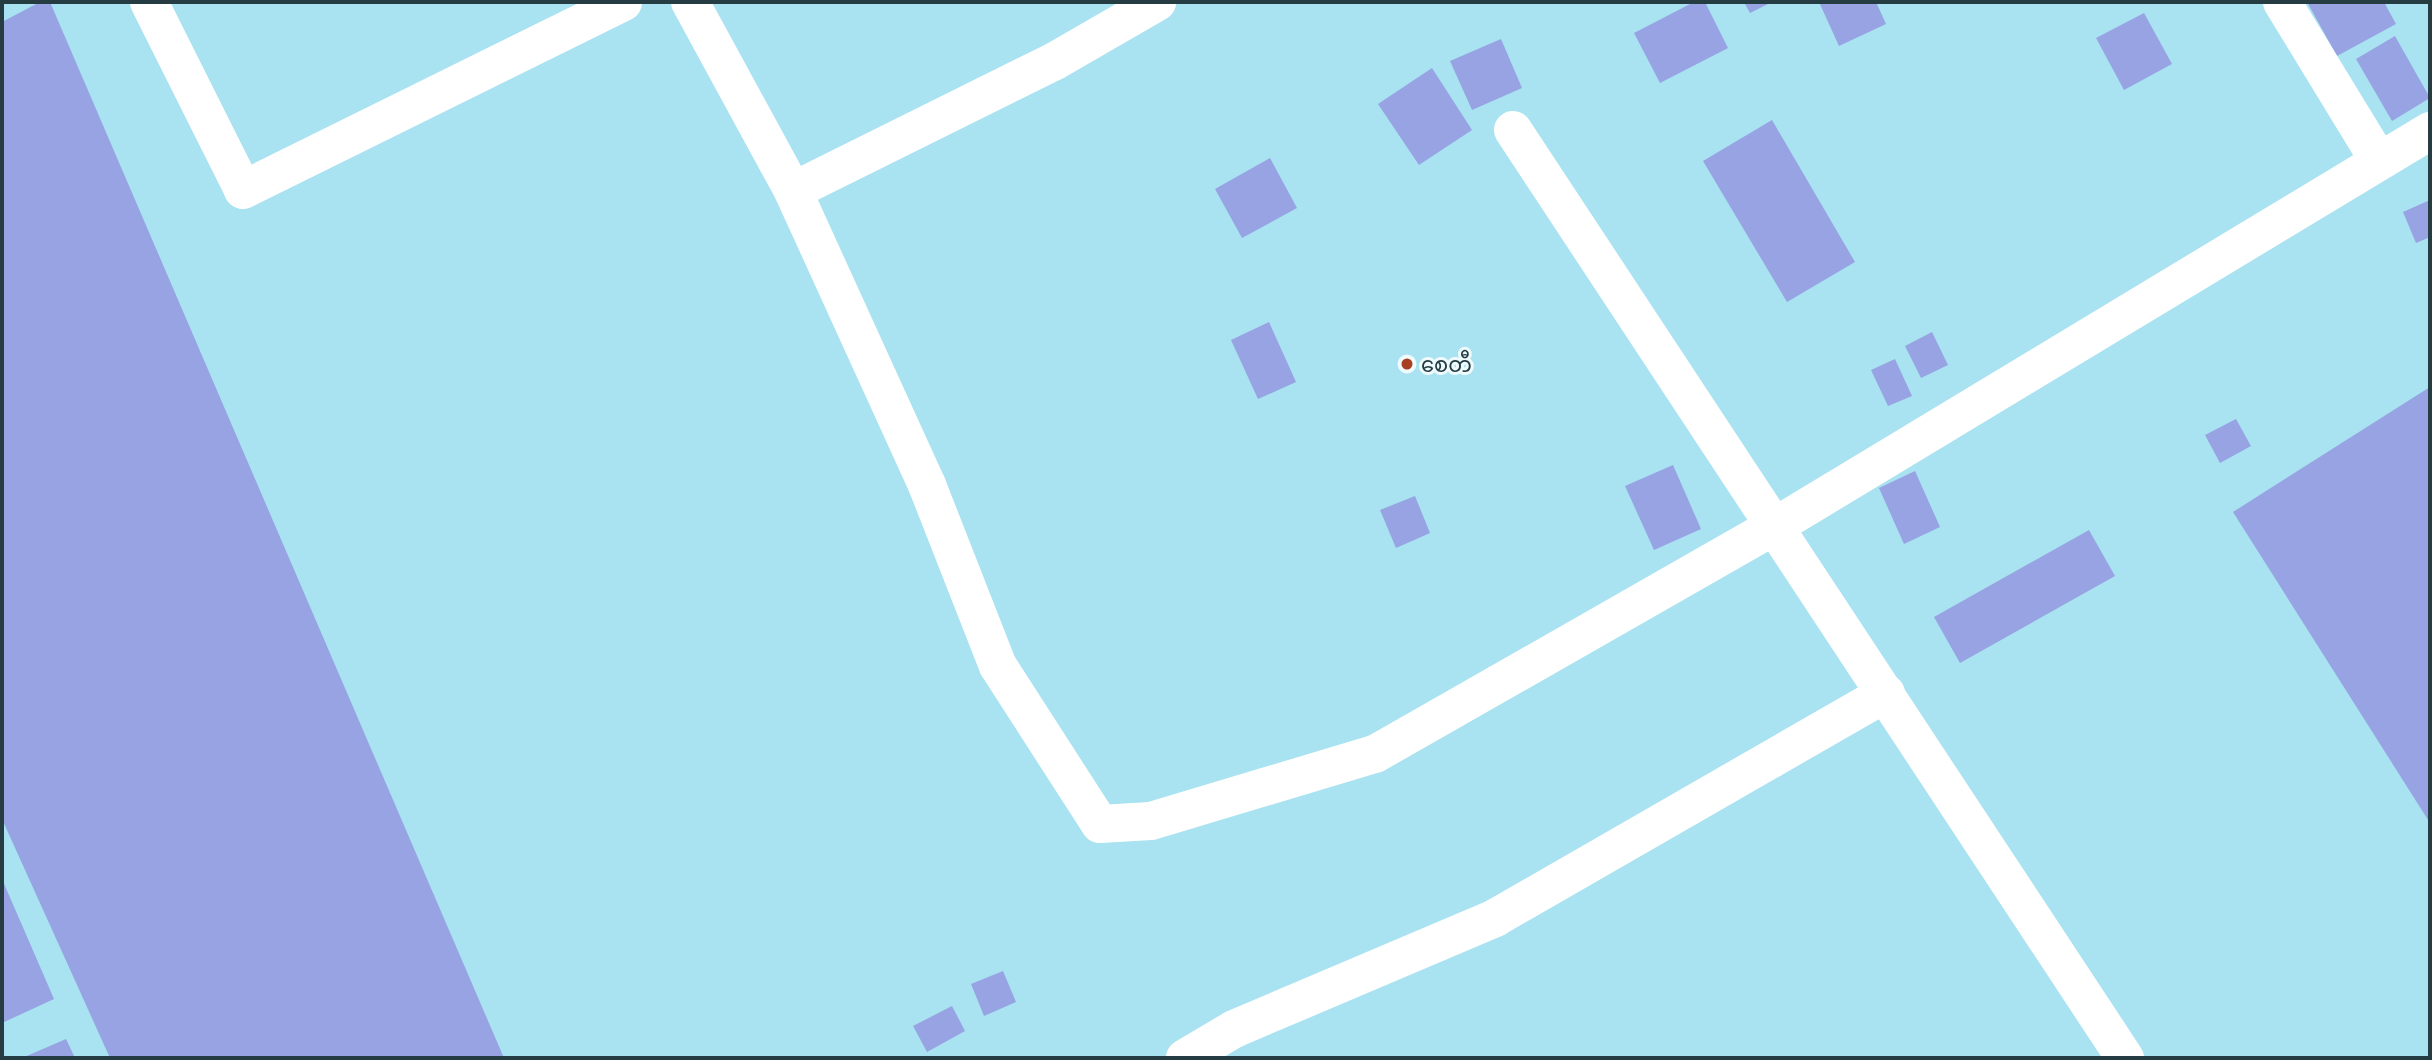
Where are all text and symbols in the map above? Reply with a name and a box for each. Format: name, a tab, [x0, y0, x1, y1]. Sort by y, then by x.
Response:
place label: စေတီ	[1421, 351, 1472, 377]
marker: စေတီ	[1399, 356, 1415, 372]

